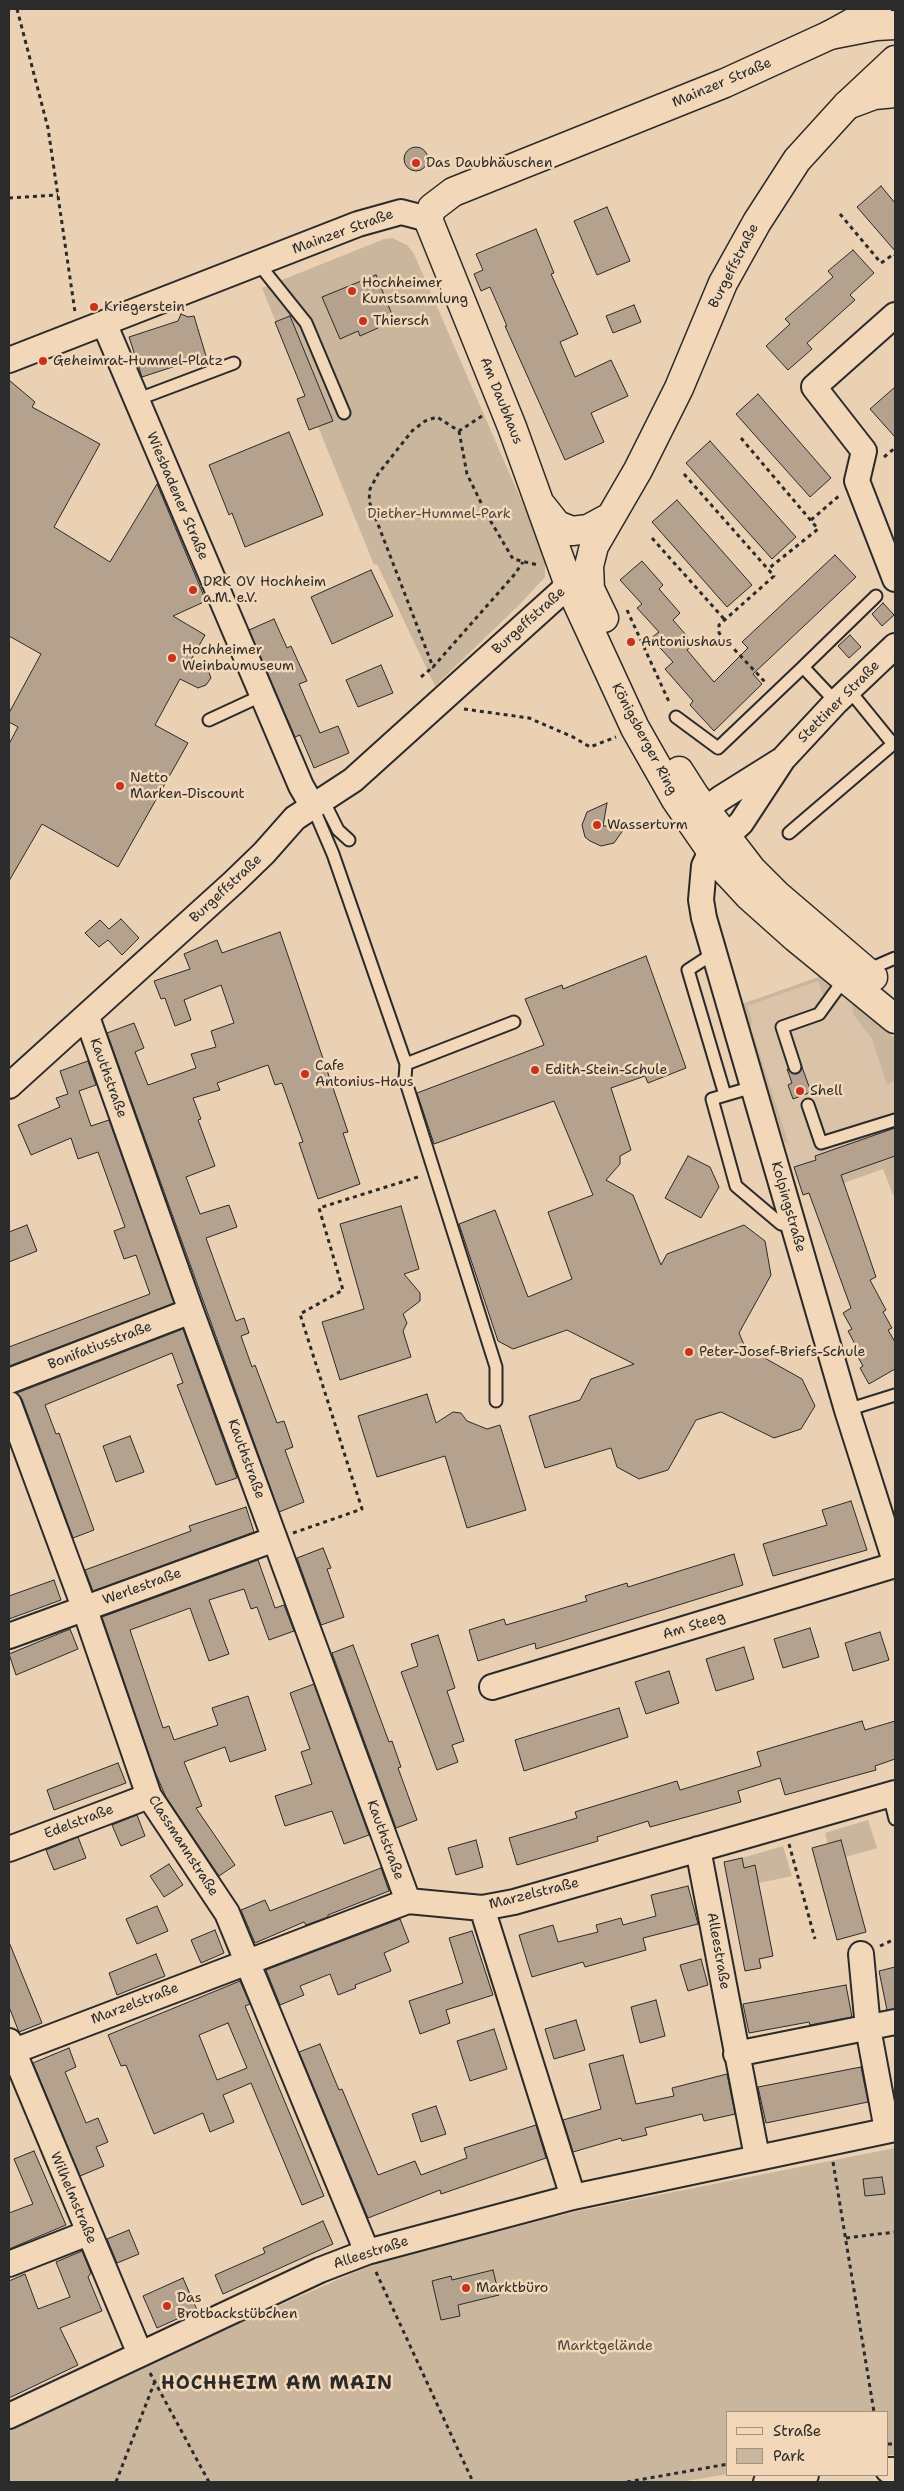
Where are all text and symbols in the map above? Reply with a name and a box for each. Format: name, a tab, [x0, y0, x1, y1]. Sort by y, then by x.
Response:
street label: Mainzer Straße	[670, 54, 774, 112]
place label: Das Daubhäuschen	[426, 155, 552, 171]
marker: Das Daubhäuschen	[410, 157, 422, 169]
street label: Mainzer Straße	[290, 206, 396, 258]
street label: Burgeffstraße	[706, 221, 762, 311]
place label: Hochheimer Kunstsammlung	[362, 275, 468, 308]
marker: Hochheimer Kunstsammlung	[346, 285, 358, 297]
place label: Kriegerstein	[104, 299, 185, 315]
marker: Kriegerstein	[88, 301, 100, 313]
place label: Thiersch	[373, 313, 429, 329]
marker: Thiersch	[357, 315, 369, 327]
place label: Geheimrat-Hummel-Platz	[53, 353, 223, 369]
marker: Geheimrat-Hummel-Platz	[37, 355, 49, 367]
street label: Am Daubhaus	[476, 355, 526, 447]
street label: Wiesbadener Straße	[142, 429, 212, 563]
park label: Diether-Hummel-Park	[367, 506, 511, 522]
place label: DRK OV Hochheim a.M. e.V.	[203, 574, 326, 606]
marker: DRK OV Hochheim a.M. e.V.	[187, 584, 199, 596]
street label: Burgeffstraße	[489, 584, 569, 658]
place label: Antoniushaus	[641, 634, 732, 650]
marker: Antoniushaus	[625, 636, 637, 648]
place label: Hochheimer Weinbaumuseum	[182, 642, 294, 674]
marker: Hochheimer Weinbaumuseum	[166, 652, 178, 664]
street label: Stettiner Straße	[794, 657, 884, 747]
street label: Königsberger Ring	[607, 680, 681, 798]
place label: Netto Marken-Discount	[130, 770, 245, 802]
marker: Netto Marken-Discount	[114, 780, 126, 792]
place label: Wasserturm	[607, 817, 688, 833]
marker: Wasserturm	[591, 819, 603, 831]
street label: Burgeffstraße	[186, 851, 266, 927]
street label: Kauthstraße	[86, 1036, 130, 1120]
place label: Cafe Antonius-Haus	[315, 1058, 414, 1090]
place label: Edith-Stein-Schule	[545, 1062, 667, 1078]
marker: Edith-Stein-Schule	[529, 1064, 541, 1076]
marker: Cafe Antonius-Haus	[299, 1068, 311, 1080]
place label: Shell	[810, 1083, 843, 1099]
marker: Shell	[794, 1085, 806, 1097]
street label: Kolpingstraße	[767, 1160, 809, 1254]
street label: Bonifatiusstraße	[46, 1318, 154, 1374]
place label: Peter-Josef-Briefs-Schule	[699, 1344, 866, 1360]
marker: Peter-Josef-Briefs-Schule	[683, 1346, 695, 1358]
street label: Kauthstraße	[224, 1417, 268, 1501]
street label: Werlestraße	[100, 1565, 184, 1609]
street label: Am Steeg	[661, 1609, 727, 1643]
street label: Classmannstraße	[144, 1793, 222, 1899]
street label: Kauthstraße	[363, 1798, 407, 1882]
street label: Edelstraße	[42, 1801, 116, 1843]
street label: Marzelstraße	[487, 1875, 581, 1913]
street label: Alleestraße	[703, 1911, 733, 1991]
street label: Marzelstraße	[89, 1980, 181, 2028]
street label: Wilhelmstraße	[46, 2150, 100, 2246]
street label: Alleestraße	[331, 2233, 411, 2273]
place label: Marktbüro	[476, 2280, 548, 2296]
marker: Marktbüro	[460, 2282, 472, 2294]
place label: Das Brotbackstübchen	[177, 2290, 297, 2322]
marker: Das Brotbackstübchen	[161, 2300, 173, 2312]
park label: Marktgelände	[557, 2338, 653, 2354]
district label: HOCHHEIM AM MAIN	[159, 2373, 395, 2395]
legend	[726, 2411, 889, 2476]
text: Straße	[773, 2421, 821, 2441]
text: Park	[773, 2446, 805, 2466]

